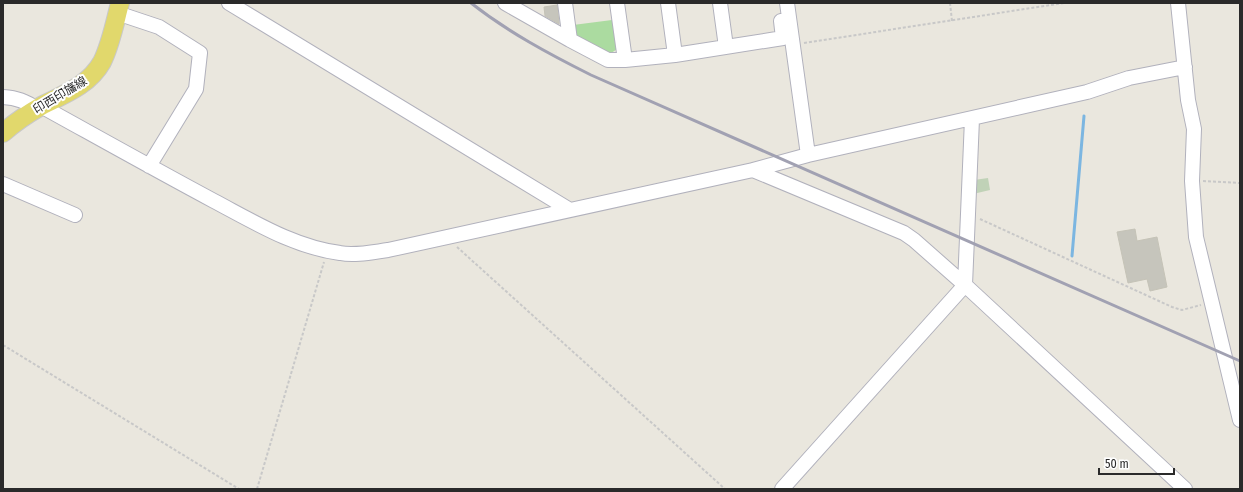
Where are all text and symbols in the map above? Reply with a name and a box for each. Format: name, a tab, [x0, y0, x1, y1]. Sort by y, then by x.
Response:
street label: 印西印旛線	[31, 74, 89, 116]
scale bar	[1099, 450, 1174, 476]
text: 50 m	[1105, 457, 1129, 471]

